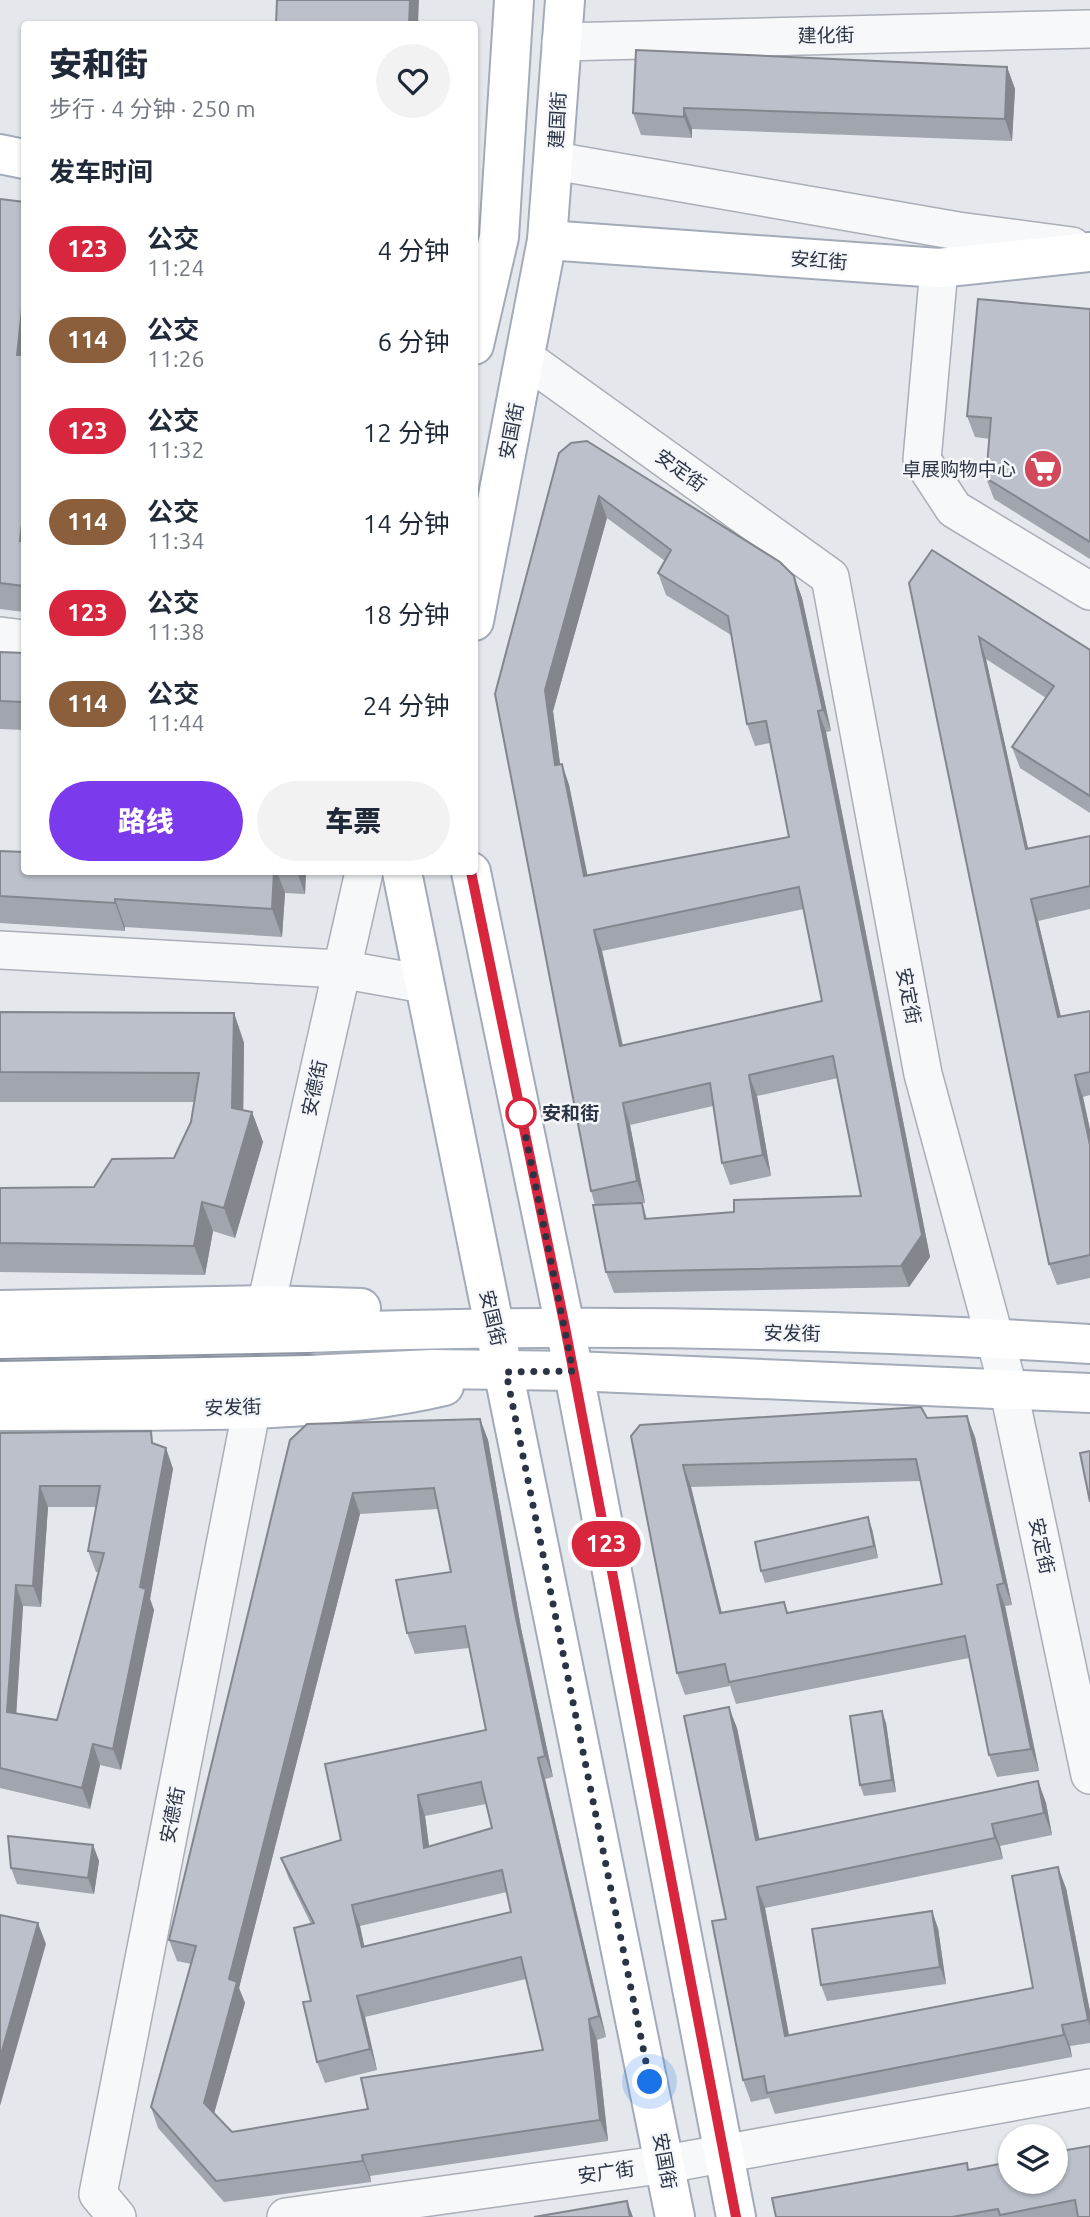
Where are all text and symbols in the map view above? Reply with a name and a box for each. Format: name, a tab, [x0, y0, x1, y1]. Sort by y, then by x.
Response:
street label: 建化街	[797, 24, 855, 46]
button: heart	[376, 44, 450, 118]
text: 安和街	[49, 45, 148, 82]
street label: 建国街	[545, 91, 569, 149]
text: 步行 · 4 分钟 · 250 m	[49, 96, 256, 121]
text: 发车时间	[49, 157, 153, 186]
text: 公交	[147, 224, 199, 253]
text: 123	[67, 235, 108, 262]
text: 4 分钟	[377, 236, 450, 265]
street label: 安红街	[790, 247, 848, 273]
text: 11:24	[147, 255, 205, 280]
text: 公交	[147, 315, 199, 344]
text: 114	[67, 326, 108, 353]
text: 6 分钟	[377, 327, 450, 356]
text: 11:26	[147, 346, 205, 371]
street label: 安国街	[495, 401, 527, 461]
text: 公交	[147, 406, 199, 435]
text: 123	[67, 417, 108, 444]
text: 12 分钟	[363, 418, 450, 447]
text: 11:32	[147, 437, 205, 462]
street label: 安定街	[651, 444, 711, 496]
supermarket icon: 卓展购物中心	[1022, 448, 1064, 490]
place label: 卓展购物中心	[902, 458, 1016, 480]
text: 公交	[147, 497, 199, 526]
text: 114	[67, 508, 108, 535]
text: 14 分钟	[363, 509, 450, 538]
text: 11:34	[147, 528, 205, 553]
text: 公交	[147, 588, 199, 617]
text: 123	[67, 599, 108, 626]
text: 18 分钟	[363, 600, 450, 629]
text: 11:38	[147, 619, 205, 644]
text: 公交	[147, 679, 199, 708]
text: 114	[67, 690, 108, 717]
text: 24 分钟	[363, 691, 450, 720]
text: 11:44	[147, 710, 205, 735]
button: 路线	[49, 781, 243, 861]
button: 车票	[257, 781, 450, 861]
street label: 安定街	[893, 966, 925, 1026]
street label: 安德街	[297, 1058, 331, 1118]
marker: 安和街	[506, 1098, 536, 1128]
place label: 安和街	[542, 1102, 599, 1124]
street label: 安国街	[476, 1288, 510, 1348]
street label: 安发街	[763, 1322, 821, 1344]
street label: 安发街	[204, 1395, 262, 1419]
street label: 安定街	[1025, 1516, 1059, 1576]
line badge: 123	[566, 1521, 646, 1567]
text: 123	[586, 1530, 626, 1557]
street label: 安德街	[156, 1785, 188, 1845]
your location	[632, 2064, 667, 2099]
map controls	[998, 2124, 1068, 2194]
button: layers	[998, 2124, 1068, 2194]
street label: 安国街	[649, 2131, 681, 2191]
street label: 安广街	[576, 2157, 636, 2187]

